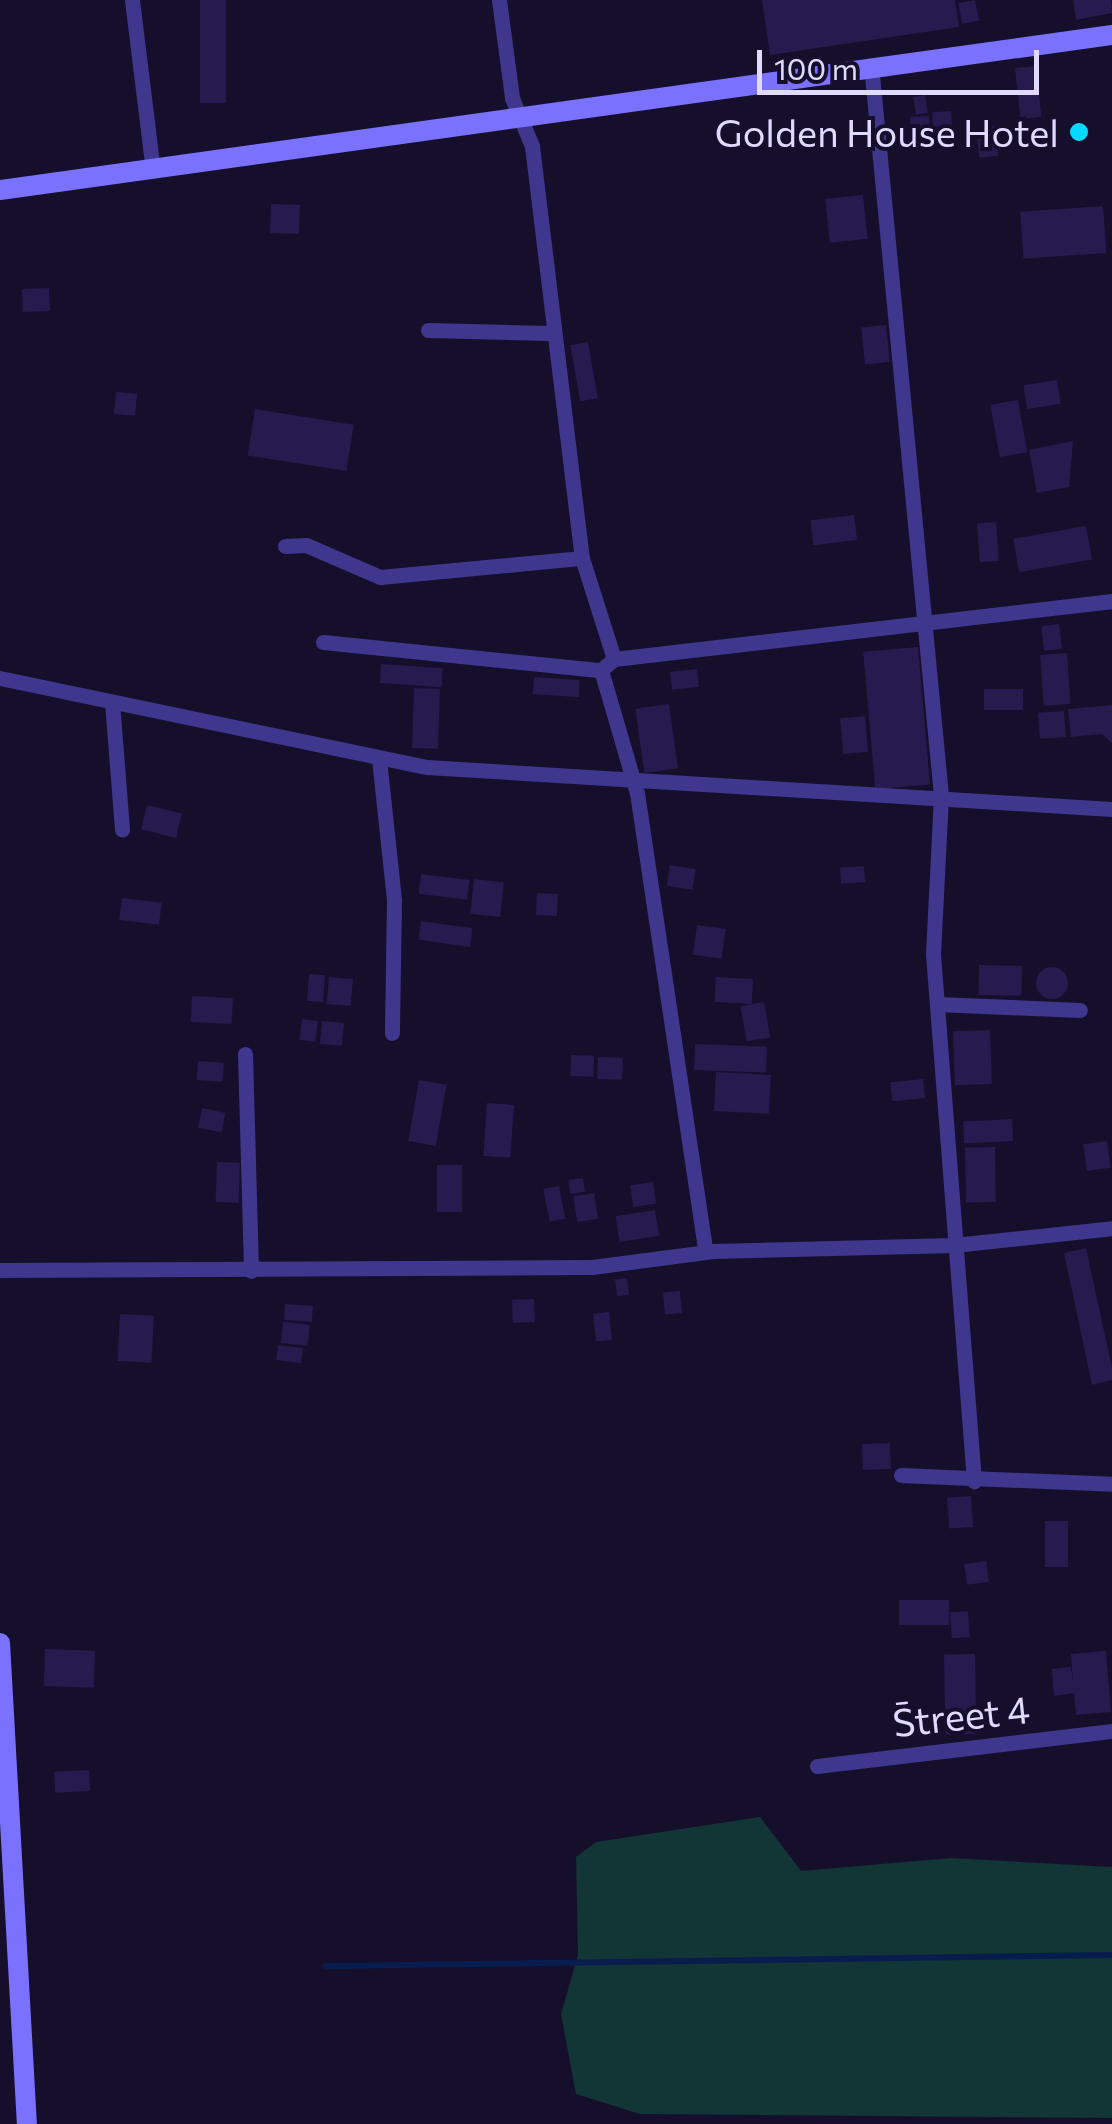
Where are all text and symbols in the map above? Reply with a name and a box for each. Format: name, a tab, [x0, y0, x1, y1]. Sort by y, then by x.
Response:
scale bar	[762, 30, 1044, 92]
text: 100 m	[774, 49, 858, 86]
place label: Golden House Hotel	[715, 109, 1059, 155]
marker: Golden House Hotel	[1068, 121, 1090, 143]
street label: S̄treet 4	[890, 1685, 1032, 1745]

